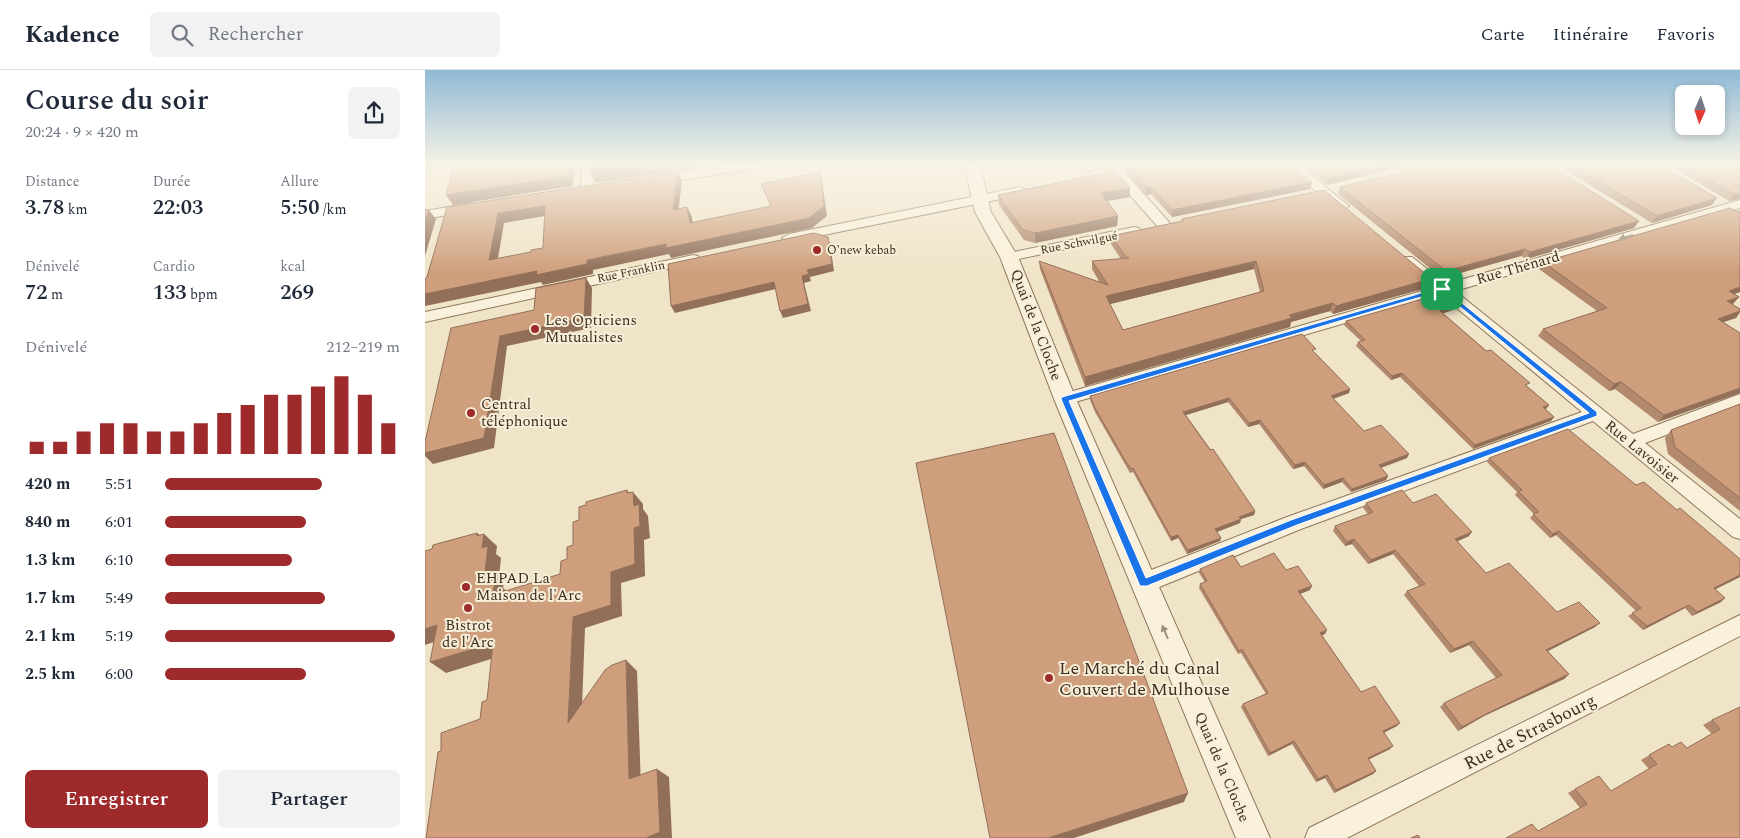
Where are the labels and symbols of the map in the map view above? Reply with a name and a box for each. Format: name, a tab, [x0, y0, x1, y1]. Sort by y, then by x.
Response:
north arrow	[1675, 85, 1725, 135]
street label: Rue Schwilgué	[1039, 226, 1119, 260]
one-way arrow	[1618, 233, 1634, 241]
place label: O'new kebab	[827, 241, 896, 260]
marker: O'new kebab	[811, 244, 823, 256]
street label: Rue Thénard	[1474, 245, 1562, 291]
street label: Rue Franklin	[595, 256, 667, 288]
street label: Quai de la Cloche	[1004, 266, 1068, 384]
pin	[1421, 268, 1463, 310]
place label: Les Opticiens Mutualistes	[545, 309, 637, 349]
marker: Les Opticiens Mutualistes	[529, 323, 541, 335]
place label: Central téléphonique	[481, 393, 568, 433]
marker: Central téléphonique	[465, 407, 477, 419]
street label: Rue Lavoisier	[1600, 415, 1684, 489]
place label: EHPAD La Maison de l'Arc	[476, 567, 581, 607]
marker: EHPAD La Maison de l'Arc	[460, 581, 472, 593]
marker: Bistrot de l'Arc	[462, 602, 474, 614]
place label: Bistrot de l'Arc	[442, 614, 494, 654]
one-way arrow	[1160, 625, 1168, 639]
place label: Le Marché du Canal Couvert de Mulhouse	[1059, 655, 1230, 703]
marker: Le Marché du Canal Couvert de Mulhouse	[1043, 672, 1055, 684]
street label: Rue de Strasbourg	[1459, 687, 1601, 777]
street label: Quai de la Cloche	[1188, 708, 1256, 826]

